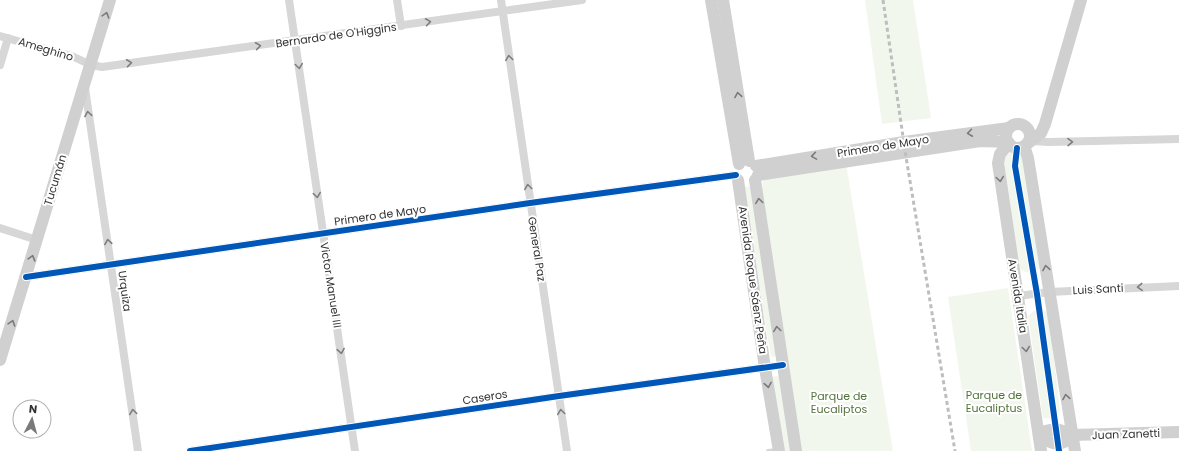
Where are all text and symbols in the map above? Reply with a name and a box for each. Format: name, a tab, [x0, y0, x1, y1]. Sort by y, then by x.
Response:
one-way arrow	[101, 11, 110, 18]
one-way arrow	[425, 18, 431, 27]
street label: Bernardo de O'Higgins	[275, 19, 398, 51]
street label: Ameghino	[16, 33, 76, 65]
one-way arrow	[255, 42, 261, 51]
one-way arrow	[505, 55, 514, 61]
one-way arrow	[126, 59, 132, 68]
one-way arrow	[294, 63, 302, 69]
one-way arrow	[735, 92, 743, 98]
one-way arrow	[85, 111, 93, 117]
one-way arrow	[967, 128, 974, 137]
street label: Primero de Mayo	[836, 131, 930, 161]
one-way arrow	[1067, 137, 1073, 146]
one-way arrow	[811, 151, 817, 160]
street label: Tucumán	[40, 153, 70, 207]
one-way arrow	[996, 176, 1004, 182]
one-way arrow	[524, 184, 533, 190]
one-way arrow	[313, 192, 321, 198]
one-way arrow	[755, 198, 764, 204]
street label: Primero de Mayo	[333, 201, 427, 229]
street label: Avenida Roque Sáenz Peña	[735, 205, 771, 355]
street label: General Paz	[524, 216, 550, 282]
one-way arrow	[104, 239, 113, 245]
street label: Victor Manuel III	[316, 241, 346, 329]
one-way arrow	[27, 255, 36, 262]
street label: Avenida Italia	[1004, 258, 1032, 334]
one-way arrow	[1042, 265, 1051, 271]
street label: Urquiza	[114, 270, 136, 312]
street label: Luis Santi	[1072, 280, 1124, 298]
one-way arrow	[1137, 283, 1143, 292]
one-way arrow	[7, 319, 16, 326]
one-way arrow	[774, 326, 782, 333]
one-way arrow	[1021, 346, 1030, 352]
one-way arrow	[336, 348, 345, 354]
one-way arrow	[763, 381, 772, 388]
street label: Caseros	[461, 386, 509, 408]
park label: Parque de Eucaliptus	[966, 387, 1022, 416]
park label: Parque de Eucaliptos	[811, 388, 867, 417]
one-way arrow	[1062, 394, 1071, 400]
north arrow	[12, 399, 52, 439]
text: N	[28, 401, 38, 417]
one-way arrow	[129, 409, 138, 415]
one-way arrow	[557, 409, 566, 415]
street label: Juan Zanetti	[1092, 425, 1161, 443]

